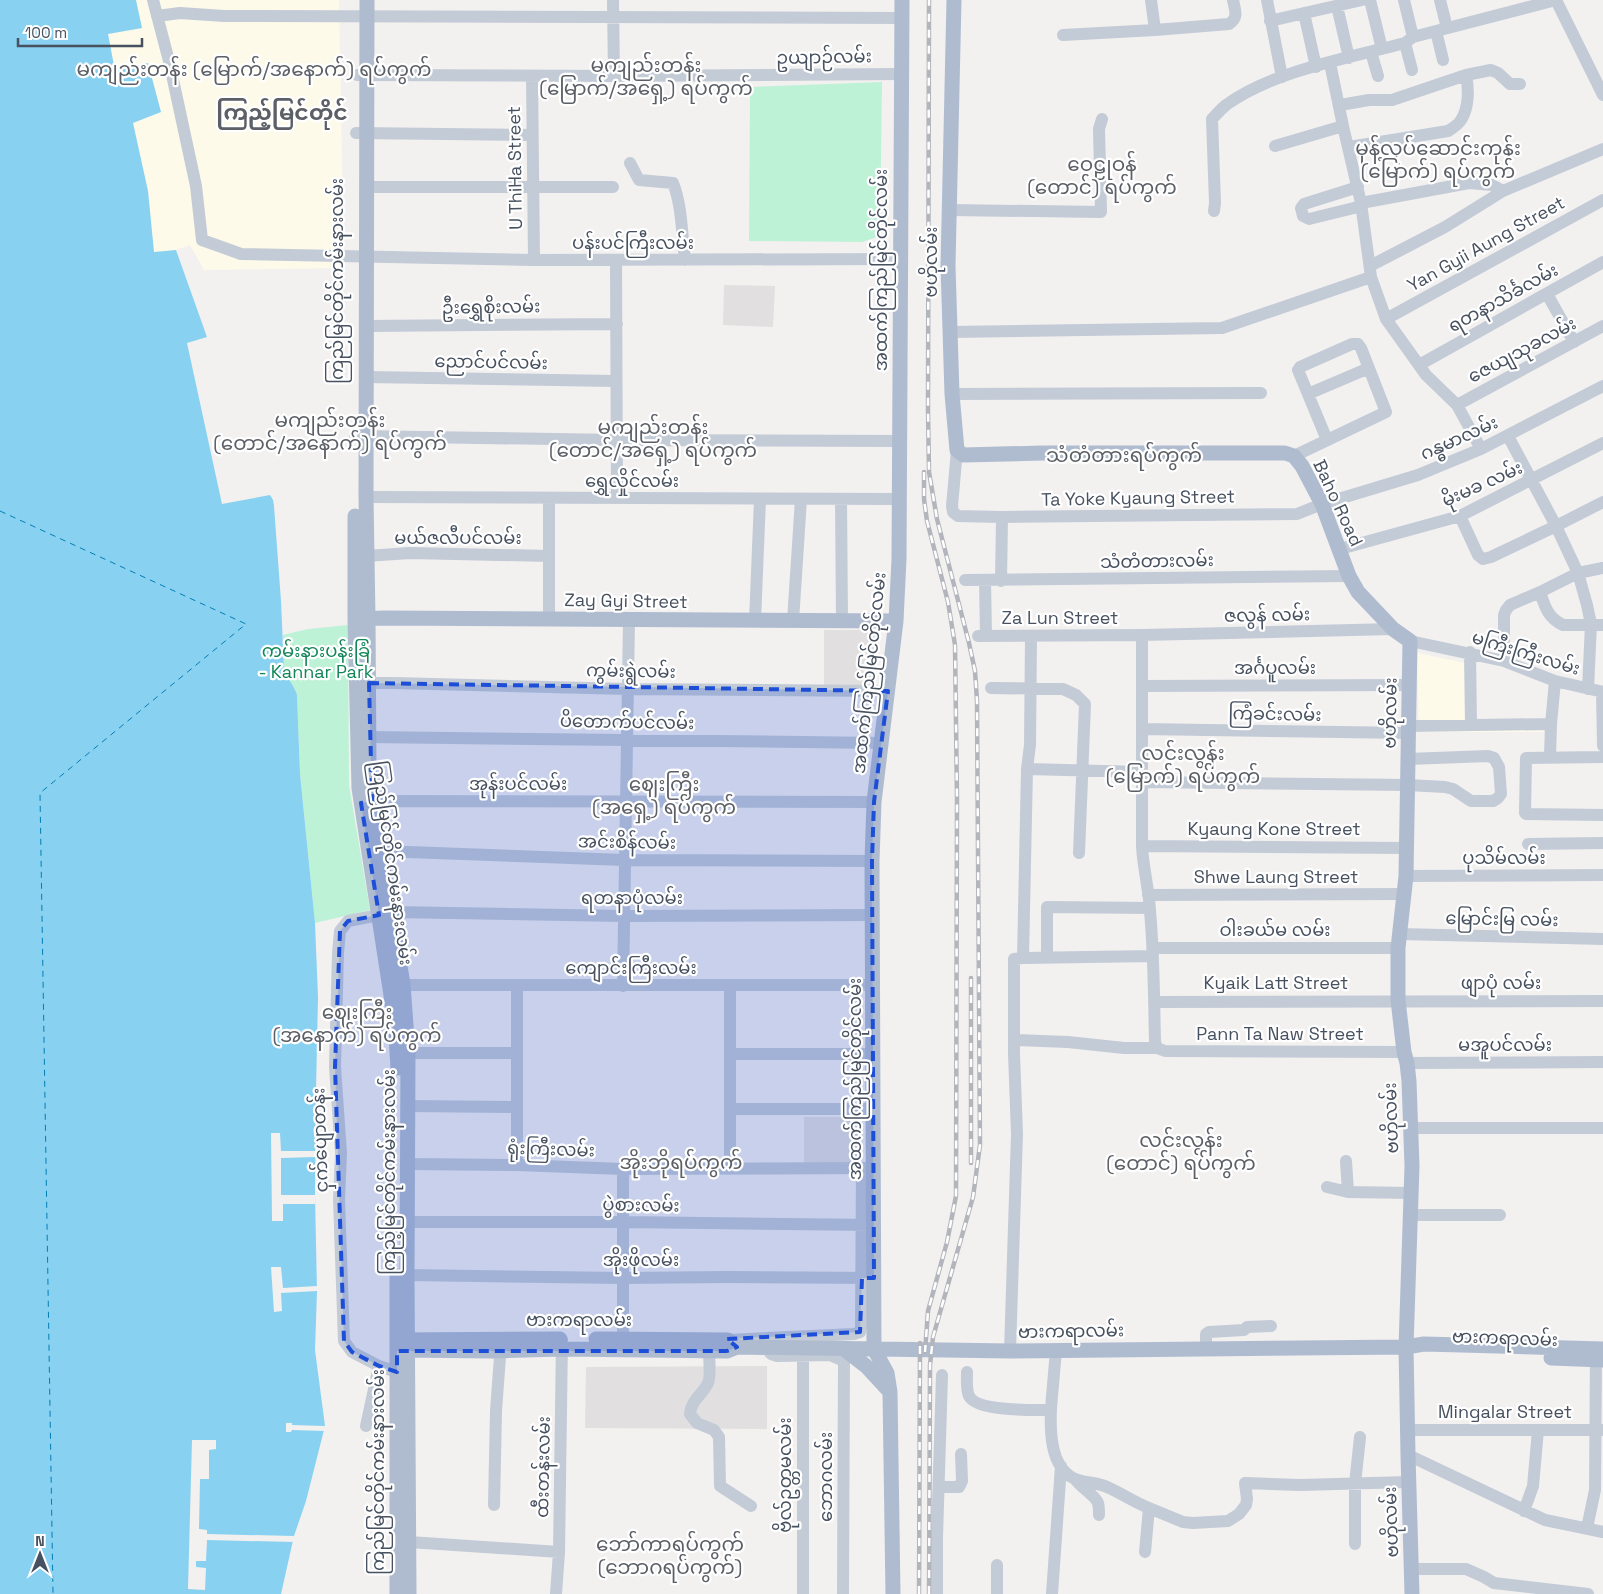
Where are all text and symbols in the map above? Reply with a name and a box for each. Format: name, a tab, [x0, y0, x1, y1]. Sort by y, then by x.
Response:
scale bar	[18, 15, 141, 47]
text: 100 m	[25, 23, 67, 42]
street label: ဥယျာဉ်လမ်း	[776, 43, 872, 73]
district label: မကျည်းတန်း (မြောက်/အရှေ့) ရပ်ကွက်	[539, 51, 753, 105]
district label: မကျည်းတန်း (မြောက်/အနောက်) ရပ်ကွက်	[77, 55, 431, 85]
district label: ကြည့်မြင်တိုင်	[216, 97, 348, 130]
street label: U ThiHa Street	[502, 106, 527, 230]
district label: မုန့်လုပ်ဆောင်းကုန်း (မြောက်) ရပ်ကွက်	[1355, 134, 1521, 187]
district label: ဝေဠုဝန် (တောင်) ရပ်ကွက်	[1027, 150, 1177, 203]
street label: အထက်ကြည်မြင်တိုင်လမ်း	[867, 169, 896, 371]
street label: ကြည်မြင်တိုင်ကမ်းနားလမ်း	[323, 178, 352, 384]
street label: Yan Gyii Aung Street	[1403, 191, 1568, 296]
street label: ဗဟိုလမ်း	[917, 226, 946, 298]
street label: ပန်းပင်ကြီးလမ်း	[572, 229, 694, 258]
street label: ရတနာသိင်္ခလမ်း	[1443, 256, 1564, 341]
street label: ဦးရွှေစိုးလမ်း	[441, 292, 541, 323]
street label: ဇေယျသုခလမ်း	[1463, 310, 1582, 391]
street label: ညောင်ပင်လမ်း	[434, 348, 548, 378]
district label: မကျည်းတန်း (တောင်/အနောက်) ရပ်ကွက်	[213, 406, 447, 459]
street label: ဂန္ဓမာလမ်း	[1416, 409, 1503, 469]
district label: မကျည်းတန်း (တောင်/အရှေ့) ရပ်ကွက်	[549, 413, 757, 467]
district label: သံတံတားရပ်ကွက်	[1046, 441, 1202, 471]
street label: မိုးမခ လမ်း	[1437, 454, 1527, 515]
street label: Baho Road	[1308, 456, 1369, 550]
street label: ရွှေလှိုင်လမ်း	[585, 467, 679, 496]
street label: Ta Yoke Kyaung Street	[1041, 484, 1235, 511]
street label: မယ်ဇလီပင်လမ်း	[394, 524, 522, 549]
street label: သံတံတားလမ်း	[1100, 547, 1214, 573]
street label: အထက်ကြည်မြင်တိုင်လမ်း	[844, 571, 895, 775]
street label: Zay Gyi Street	[564, 588, 688, 613]
street label: ဇလွန် လမ်း	[1224, 601, 1310, 631]
street label: Za Lun Street	[1002, 606, 1118, 629]
street label: မကြီးကြီးလမ်း	[1468, 623, 1584, 684]
park label: ကမ်းနားပန်းခြံ - Kannar Park	[259, 638, 374, 683]
street label: အင်္ဂပူလမ်း	[1234, 655, 1316, 683]
street label: ကွမ်းရွဲလမ်း	[586, 657, 676, 687]
street label: ဗဟိုလမ်း	[1375, 677, 1406, 749]
street label: ကြံခင်းလမ်း	[1228, 700, 1322, 730]
street label: ပိတောက်ပင်လမ်း	[560, 707, 694, 734]
district label: လင်းလွန်း (မြောက်) ရပ်ကွက်	[1106, 739, 1260, 792]
street label: ကြည်မြင်တိုင်ကမ်းနားလမ်း	[363, 759, 420, 967]
district label: ဈေးကြီး (အရှေ့) ရပ်ကွက်	[592, 770, 736, 824]
street label: အုန်းပင်လမ်း	[469, 771, 567, 799]
street label: Kyaung Kone Street	[1187, 817, 1361, 840]
street label: အင်းစိန်လမ်း	[578, 827, 676, 858]
street label: ပုသိမ်လမ်း	[1462, 844, 1546, 873]
street label: Shwe Laung Street	[1194, 865, 1358, 888]
street label: ရတနာပုံလမ်း	[581, 885, 683, 913]
street label: မြောင်းမြ လမ်း	[1445, 905, 1559, 935]
street label: ဝါးခယ်မ လမ်း	[1219, 917, 1331, 941]
street label: ကျောင်းကြီးလမ်း	[565, 954, 697, 983]
street label: ဖျာပုံ လမ်း	[1461, 970, 1541, 998]
street label: Kyaik Latt Street	[1204, 971, 1348, 994]
street label: အထက်ကြည်မြင်တိုင်လမ်း	[841, 978, 870, 1180]
district label: ဈေးကြီး (အနောက်) ရပ်ကွက်	[272, 998, 442, 1051]
street label: Pann Ta Naw Street	[1196, 1022, 1364, 1045]
street label: မအူပင်လမ်း	[1458, 1032, 1552, 1060]
street label: ကြည့်မြင်တိုင်ကမ်းနားလမ်း	[375, 1069, 404, 1275]
street label: ဗဟိုလမ်း	[1376, 1082, 1407, 1154]
street label: ငှက်ပျောတန်း	[305, 1087, 337, 1193]
district label: လင်းလွန်း (တောင်) ရပ်ကွက်	[1106, 1126, 1256, 1179]
street label: ရုံးကြီးလမ်း	[507, 1133, 595, 1166]
district label: အိုးဘိုရပ်ကွက်	[619, 1148, 743, 1179]
street label: ပွဲစားလမ်း	[602, 1191, 680, 1221]
street label: အိုးဖိုလမ်း	[603, 1246, 679, 1275]
street label: ဗားကရာလမ်း	[526, 1307, 632, 1335]
street label: ဗားကရာလမ်း	[1018, 1317, 1124, 1347]
street label: ဗားကရာလမ်း	[1451, 1323, 1558, 1355]
street label: ကြည်မြင်တိုင်ကမ်းနားလမ်း	[364, 1369, 393, 1575]
street label: Mingalar Street	[1438, 1400, 1572, 1423]
street label: ထီးတန်းလမ်း	[528, 1416, 559, 1518]
street label: ဗိုလ်ဥတ္တမလမ်း	[771, 1417, 800, 1533]
street label: ဘောဂလမ်း	[813, 1432, 837, 1522]
street label: ဗဟိုလမ်း	[1376, 1486, 1407, 1558]
north arrow	[15, 1529, 65, 1579]
district label: ဘော်ကာရပ်ကွက် (ဘောဂရပ်ကွက်)	[596, 1530, 744, 1583]
text: N	[35, 1532, 45, 1550]

